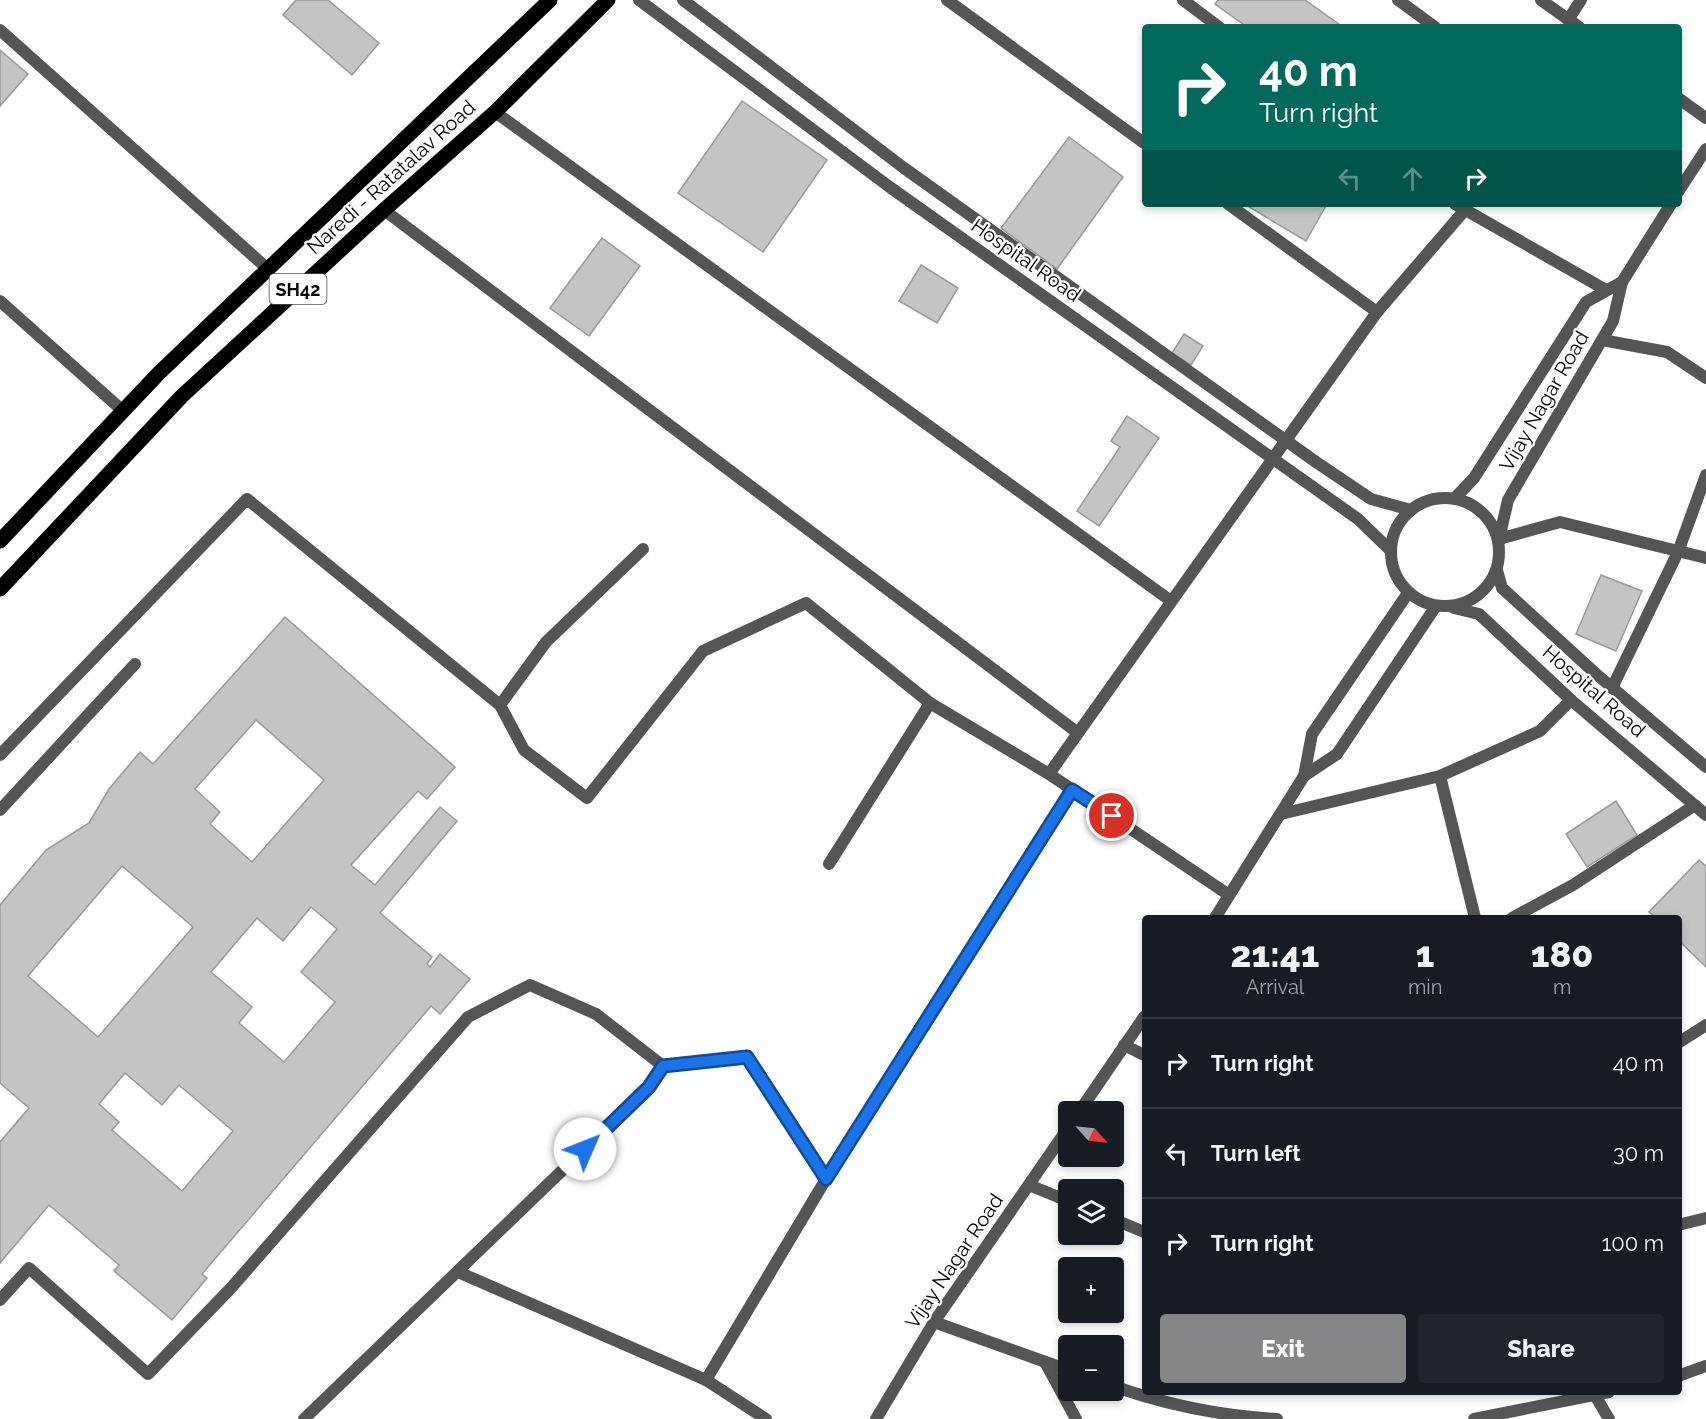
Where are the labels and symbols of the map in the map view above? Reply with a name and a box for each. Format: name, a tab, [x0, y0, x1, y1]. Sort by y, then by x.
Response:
street label: Naredi - Ratatalav Road	[302, 95, 480, 259]
street label: Hospital Road	[967, 213, 1085, 307]
road number: SH42	[270, 274, 326, 304]
street label: Vijay Nagar Road	[1494, 327, 1594, 475]
street label: Hospital Road	[1538, 640, 1650, 742]
pin	[1086, 790, 1137, 841]
north arrow	[1058, 1101, 1124, 1167]
position arrow	[553, 1117, 617, 1181]
street label: Vijay Nagar Road	[900, 1189, 1008, 1333]

